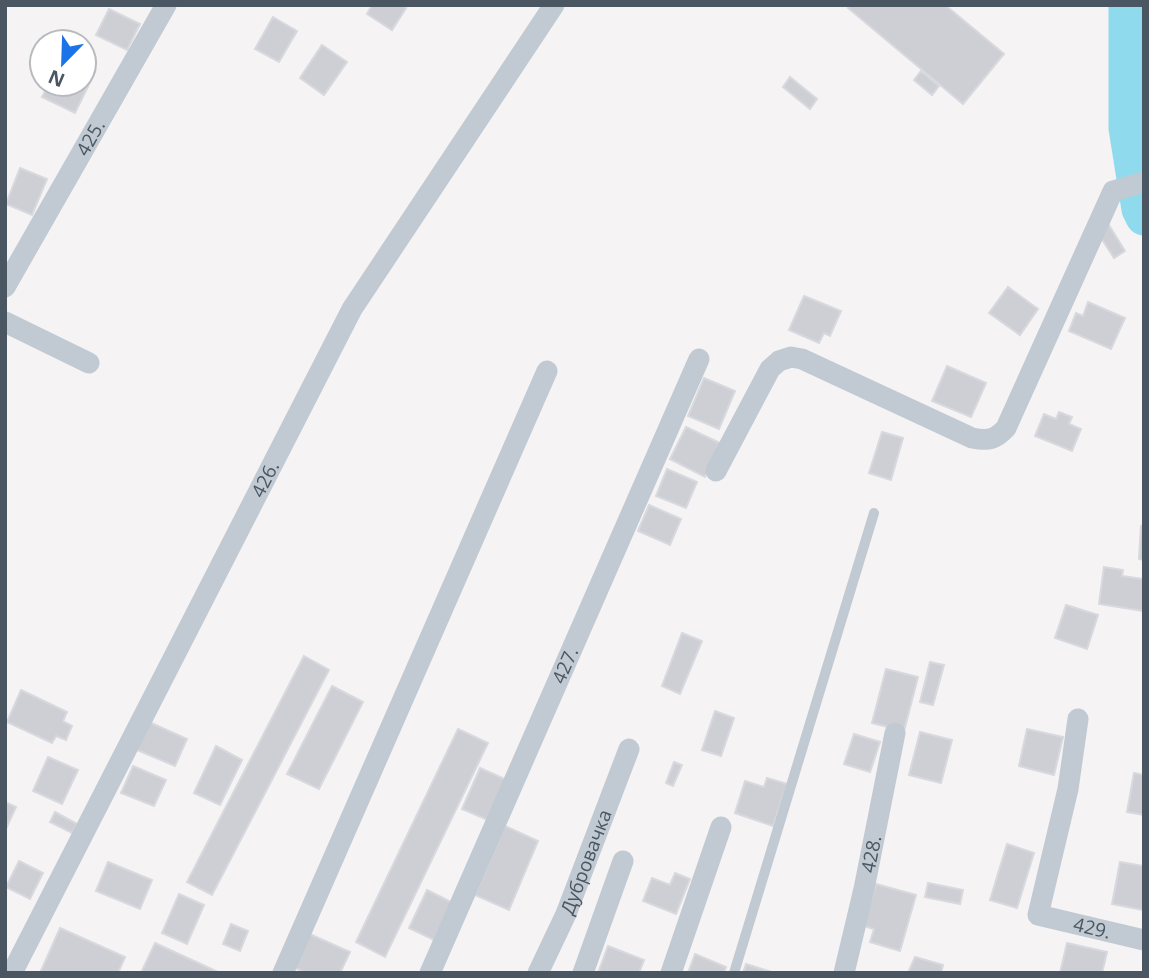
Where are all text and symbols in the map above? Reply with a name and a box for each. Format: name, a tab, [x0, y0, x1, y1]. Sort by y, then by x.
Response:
north arrow	[28, 28, 98, 98]
text: N	[44, 64, 69, 94]
street label: 425.	[70, 115, 111, 160]
street label: 426.	[245, 456, 285, 502]
street label: 427.	[545, 643, 584, 688]
street label: Дубровачка	[554, 806, 618, 918]
street label: 428.	[855, 833, 887, 875]
street label: 429.	[1071, 911, 1114, 945]

